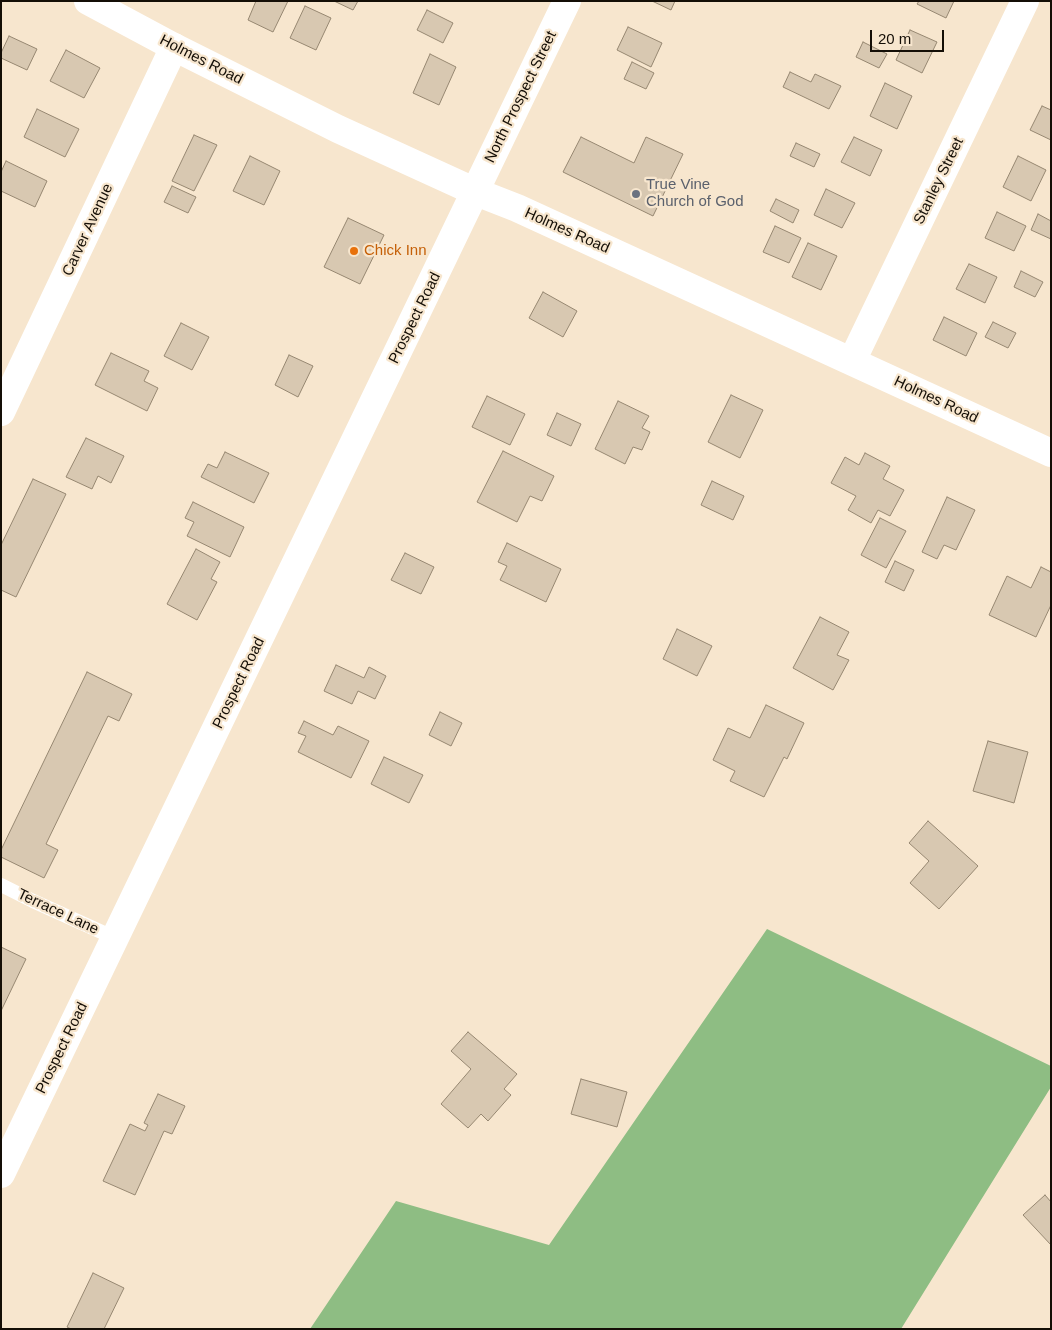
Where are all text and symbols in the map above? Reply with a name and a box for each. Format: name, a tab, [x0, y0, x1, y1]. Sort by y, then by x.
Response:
scale bar	[872, 20, 946, 52]
street label: North Prospect Street	[481, 28, 561, 166]
text: 20 m	[878, 30, 911, 47]
street label: Holmes Road	[156, 31, 246, 89]
street label: Stanley Street	[910, 135, 968, 227]
place label: True Vine Church of God	[646, 176, 744, 211]
street label: Carver Avenue	[59, 181, 117, 279]
marker: True Vine Church of God	[630, 188, 642, 200]
street label: Holmes Road	[522, 204, 612, 258]
place label: Chick Inn	[364, 242, 427, 260]
marker: Chick Inn	[348, 245, 360, 257]
street label: Prospect Road	[385, 269, 445, 367]
street label: Holmes Road	[891, 373, 981, 427]
street label: Prospect Road	[209, 634, 269, 732]
street label: Terrace Lane	[15, 885, 101, 939]
street label: Prospect Road	[32, 999, 92, 1097]

